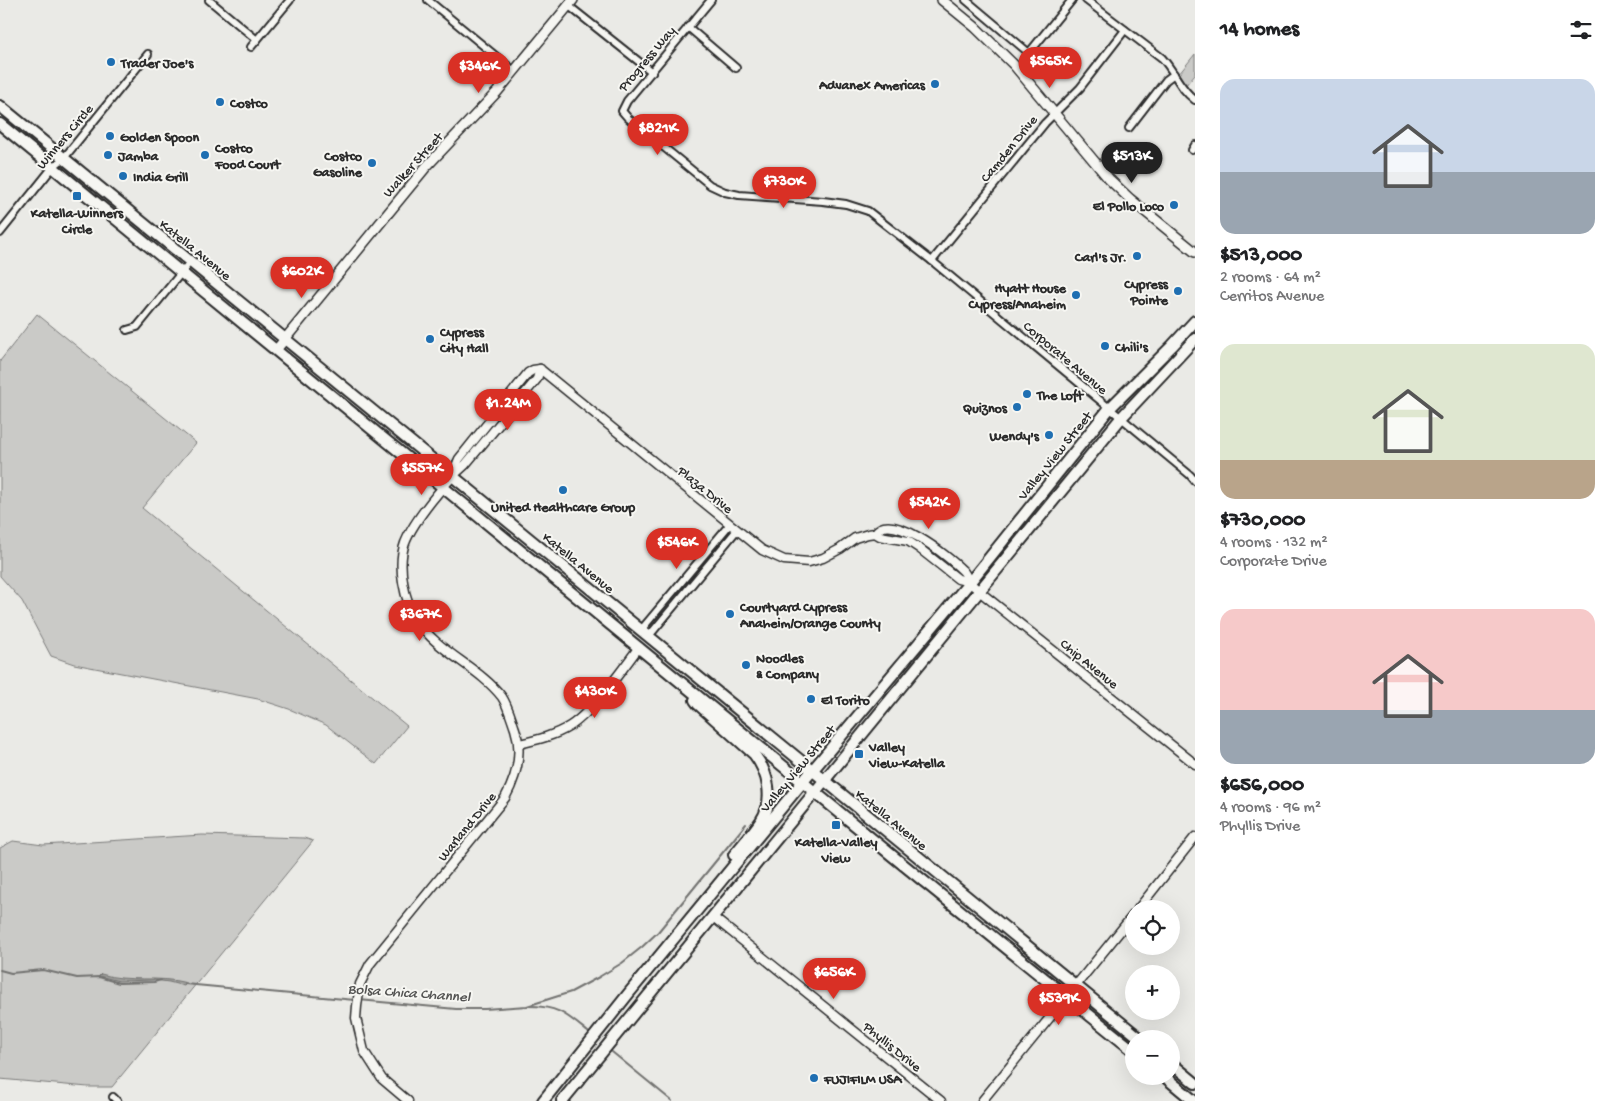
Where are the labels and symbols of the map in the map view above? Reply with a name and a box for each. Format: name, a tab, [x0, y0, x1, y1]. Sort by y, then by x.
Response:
street label: Progress Way	[615, 23, 680, 97]
pin: $565K	[1015, 46, 1085, 89]
pin: $346K	[444, 52, 514, 94]
marker: Trader Joe's	[105, 56, 117, 68]
place label: Trader Joe's	[120, 56, 194, 73]
place label: Advanex Americas	[818, 78, 926, 95]
marker: Advanex Americas	[929, 78, 941, 90]
marker: Costco	[214, 96, 226, 108]
place label: Costco	[229, 96, 268, 113]
street label: Winners Circle	[34, 101, 98, 174]
street label: Camden Drive	[978, 112, 1043, 186]
pin: $821K	[623, 114, 693, 156]
street label: Walker Street	[380, 129, 448, 202]
marker: Golden Spoon	[104, 130, 116, 142]
place label: Golden Spoon	[120, 130, 199, 147]
place label: Costco Food Court	[214, 141, 282, 174]
pin: $513K	[1097, 142, 1167, 184]
marker: Jamba	[102, 149, 114, 161]
place label: Jamba	[117, 149, 160, 166]
marker: Costco Food Court	[199, 149, 211, 161]
place label: Costco Gasoline	[313, 149, 363, 182]
marker: Costco Gasoline	[366, 157, 378, 169]
pin: $730K	[749, 166, 819, 209]
marker: India Grill	[117, 170, 129, 182]
place label: India Grill	[133, 170, 188, 187]
marker: Katella-Winners Circle	[71, 190, 83, 202]
place label: El Pollo Loco	[1093, 199, 1165, 216]
marker: El Pollo Loco	[1168, 199, 1180, 211]
place label: Katella-Winners Circle	[30, 206, 124, 239]
street label: Katella Avenue	[155, 217, 234, 286]
place label: Carl's Jr.	[1074, 250, 1127, 267]
marker: Carl's Jr.	[1131, 250, 1143, 262]
pin: $602K	[267, 256, 337, 299]
place label: Cypress Pointe	[1123, 277, 1169, 310]
place label: Hyatt House Cypress/Anaheim	[967, 281, 1067, 314]
marker: Cypress Pointe	[1172, 285, 1184, 297]
marker: Hyatt House Cypress/Anaheim	[1070, 289, 1082, 301]
street label: Corporate Avenue	[1019, 319, 1111, 400]
place label: Cypress City Hall	[439, 325, 488, 358]
marker: Cypress City Hall	[424, 333, 436, 345]
marker: Chili's	[1099, 340, 1111, 352]
place label: Chili's	[1114, 340, 1149, 357]
pin: $1.24M	[467, 388, 549, 431]
marker: The Loft	[1021, 388, 1033, 400]
place label: The Loft	[1036, 388, 1084, 405]
place label: Quiznos	[963, 401, 1008, 418]
marker: Quiznos	[1011, 401, 1023, 413]
street label: Valley View Street	[1015, 408, 1098, 505]
place label: Wendy's	[988, 429, 1040, 446]
marker: Wendy's	[1043, 429, 1055, 441]
pin: $557K	[387, 454, 457, 496]
street label: Plaza Drive	[673, 463, 736, 519]
marker: United Healthcare Group	[557, 484, 569, 496]
pin: $542K	[894, 488, 964, 530]
place label: United Healthcare Group	[491, 500, 635, 517]
pin: $546K	[642, 528, 712, 570]
street label: Katella Avenue	[538, 530, 617, 599]
pin: $367K	[385, 600, 455, 642]
place label: Courtyard Cypress Anaheim/Orange County	[739, 600, 881, 633]
marker: Courtyard Cypress Anaheim/Orange County	[724, 608, 736, 620]
street label: Chip Avenue	[1056, 636, 1122, 694]
place label: Noodles & Company	[756, 651, 819, 684]
marker: Noodles & Company	[740, 659, 752, 671]
pin: $430K	[560, 676, 630, 719]
marker: El Torito	[805, 693, 817, 705]
place label: El Torito	[821, 693, 870, 710]
street label: Valley View Street	[757, 722, 841, 817]
place label: Valley View-Katella	[868, 740, 946, 773]
marker: Valley View-Katella	[853, 748, 865, 760]
street label: Katella Avenue	[851, 787, 930, 856]
street label: Warland Drive	[435, 789, 502, 866]
marker: Katella-Valley View	[830, 819, 842, 831]
place label: Katella-Valley View	[794, 835, 877, 868]
pin: $656K	[799, 958, 869, 1000]
water label: Bolsa Chica Channel	[347, 981, 472, 1007]
pin: $539K	[1024, 984, 1094, 1026]
street label: Phyllis Drive	[858, 1019, 925, 1077]
marker: FUJIFILM USA	[808, 1072, 820, 1084]
place label: FUJIFILM USA	[823, 1072, 903, 1089]

